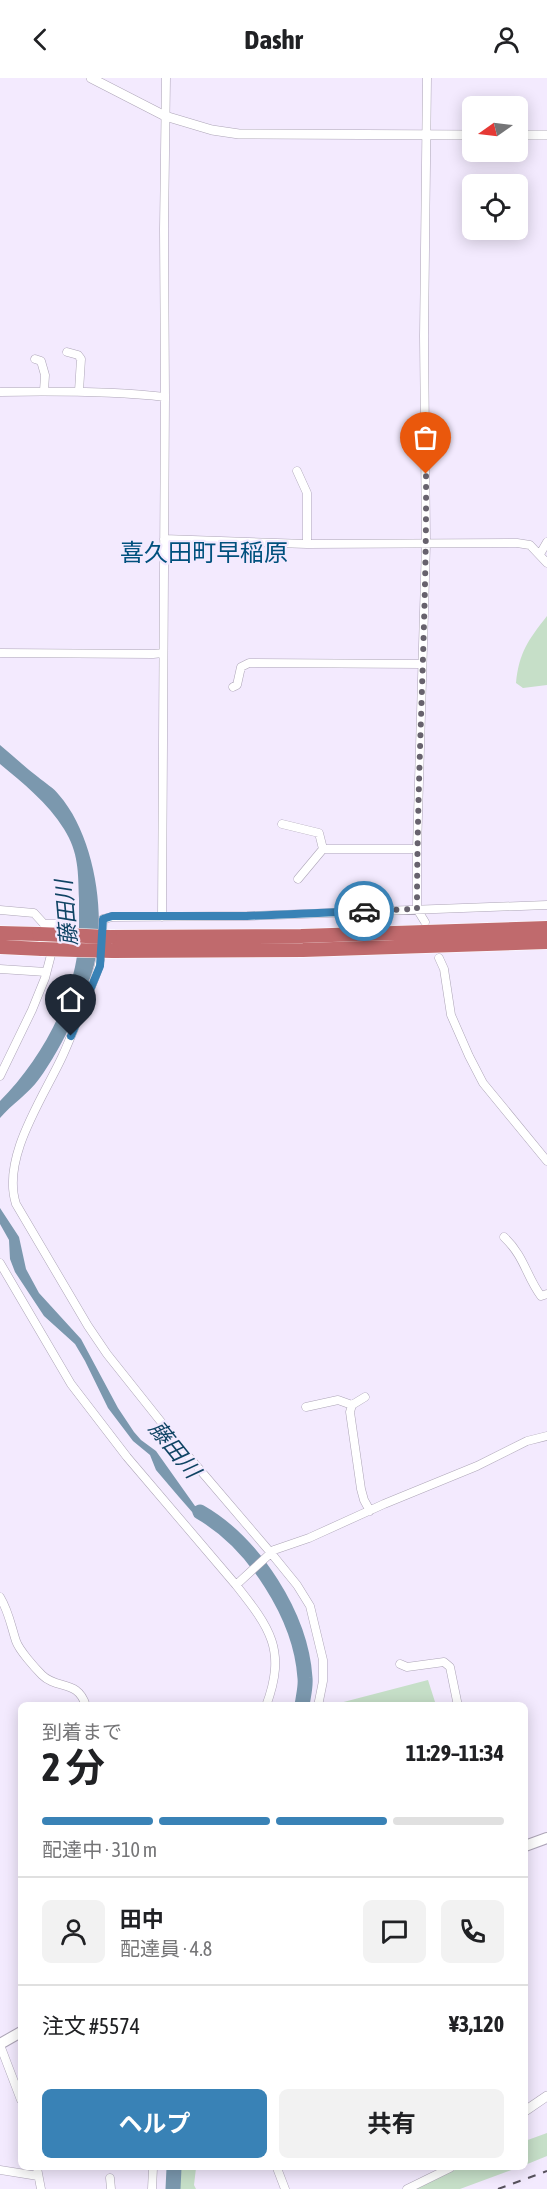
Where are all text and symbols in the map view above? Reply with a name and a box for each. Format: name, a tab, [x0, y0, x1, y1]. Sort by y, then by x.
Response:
icon: back	[24, 23, 57, 56]
icon: person	[490, 23, 523, 56]
text: Dashr	[244, 24, 303, 55]
north arrow	[462, 96, 528, 162]
map controls	[462, 96, 528, 240]
button: locate	[462, 174, 528, 240]
pin	[400, 412, 451, 474]
icon: bag	[409, 421, 442, 454]
district label: 喜久田町早稲原	[120, 539, 288, 566]
water label: 藤田川	[50, 877, 82, 947]
courier	[334, 881, 394, 941]
icon: car	[348, 895, 381, 928]
pin	[45, 974, 96, 1036]
icon: home	[54, 983, 87, 1016]
water label: 藤田川	[144, 1415, 207, 1484]
text: 到着まで	[42, 1720, 122, 1743]
text: 11:29–11:34	[406, 1740, 504, 1766]
text: 2 分	[42, 1745, 105, 1789]
text: 配達中 · 310 m	[42, 1838, 157, 1861]
button: person	[42, 1900, 105, 1963]
button: chat	[363, 1900, 426, 1963]
button: phone	[441, 1900, 504, 1963]
text: 田中	[120, 1906, 164, 1932]
text: 配達員 · 4.8	[120, 1937, 212, 1960]
text: ¥3,120	[449, 2011, 504, 2037]
text: 注文 #5574	[42, 2013, 140, 2039]
button: ヘルプ	[42, 2089, 267, 2158]
button: 共有	[279, 2089, 504, 2158]

